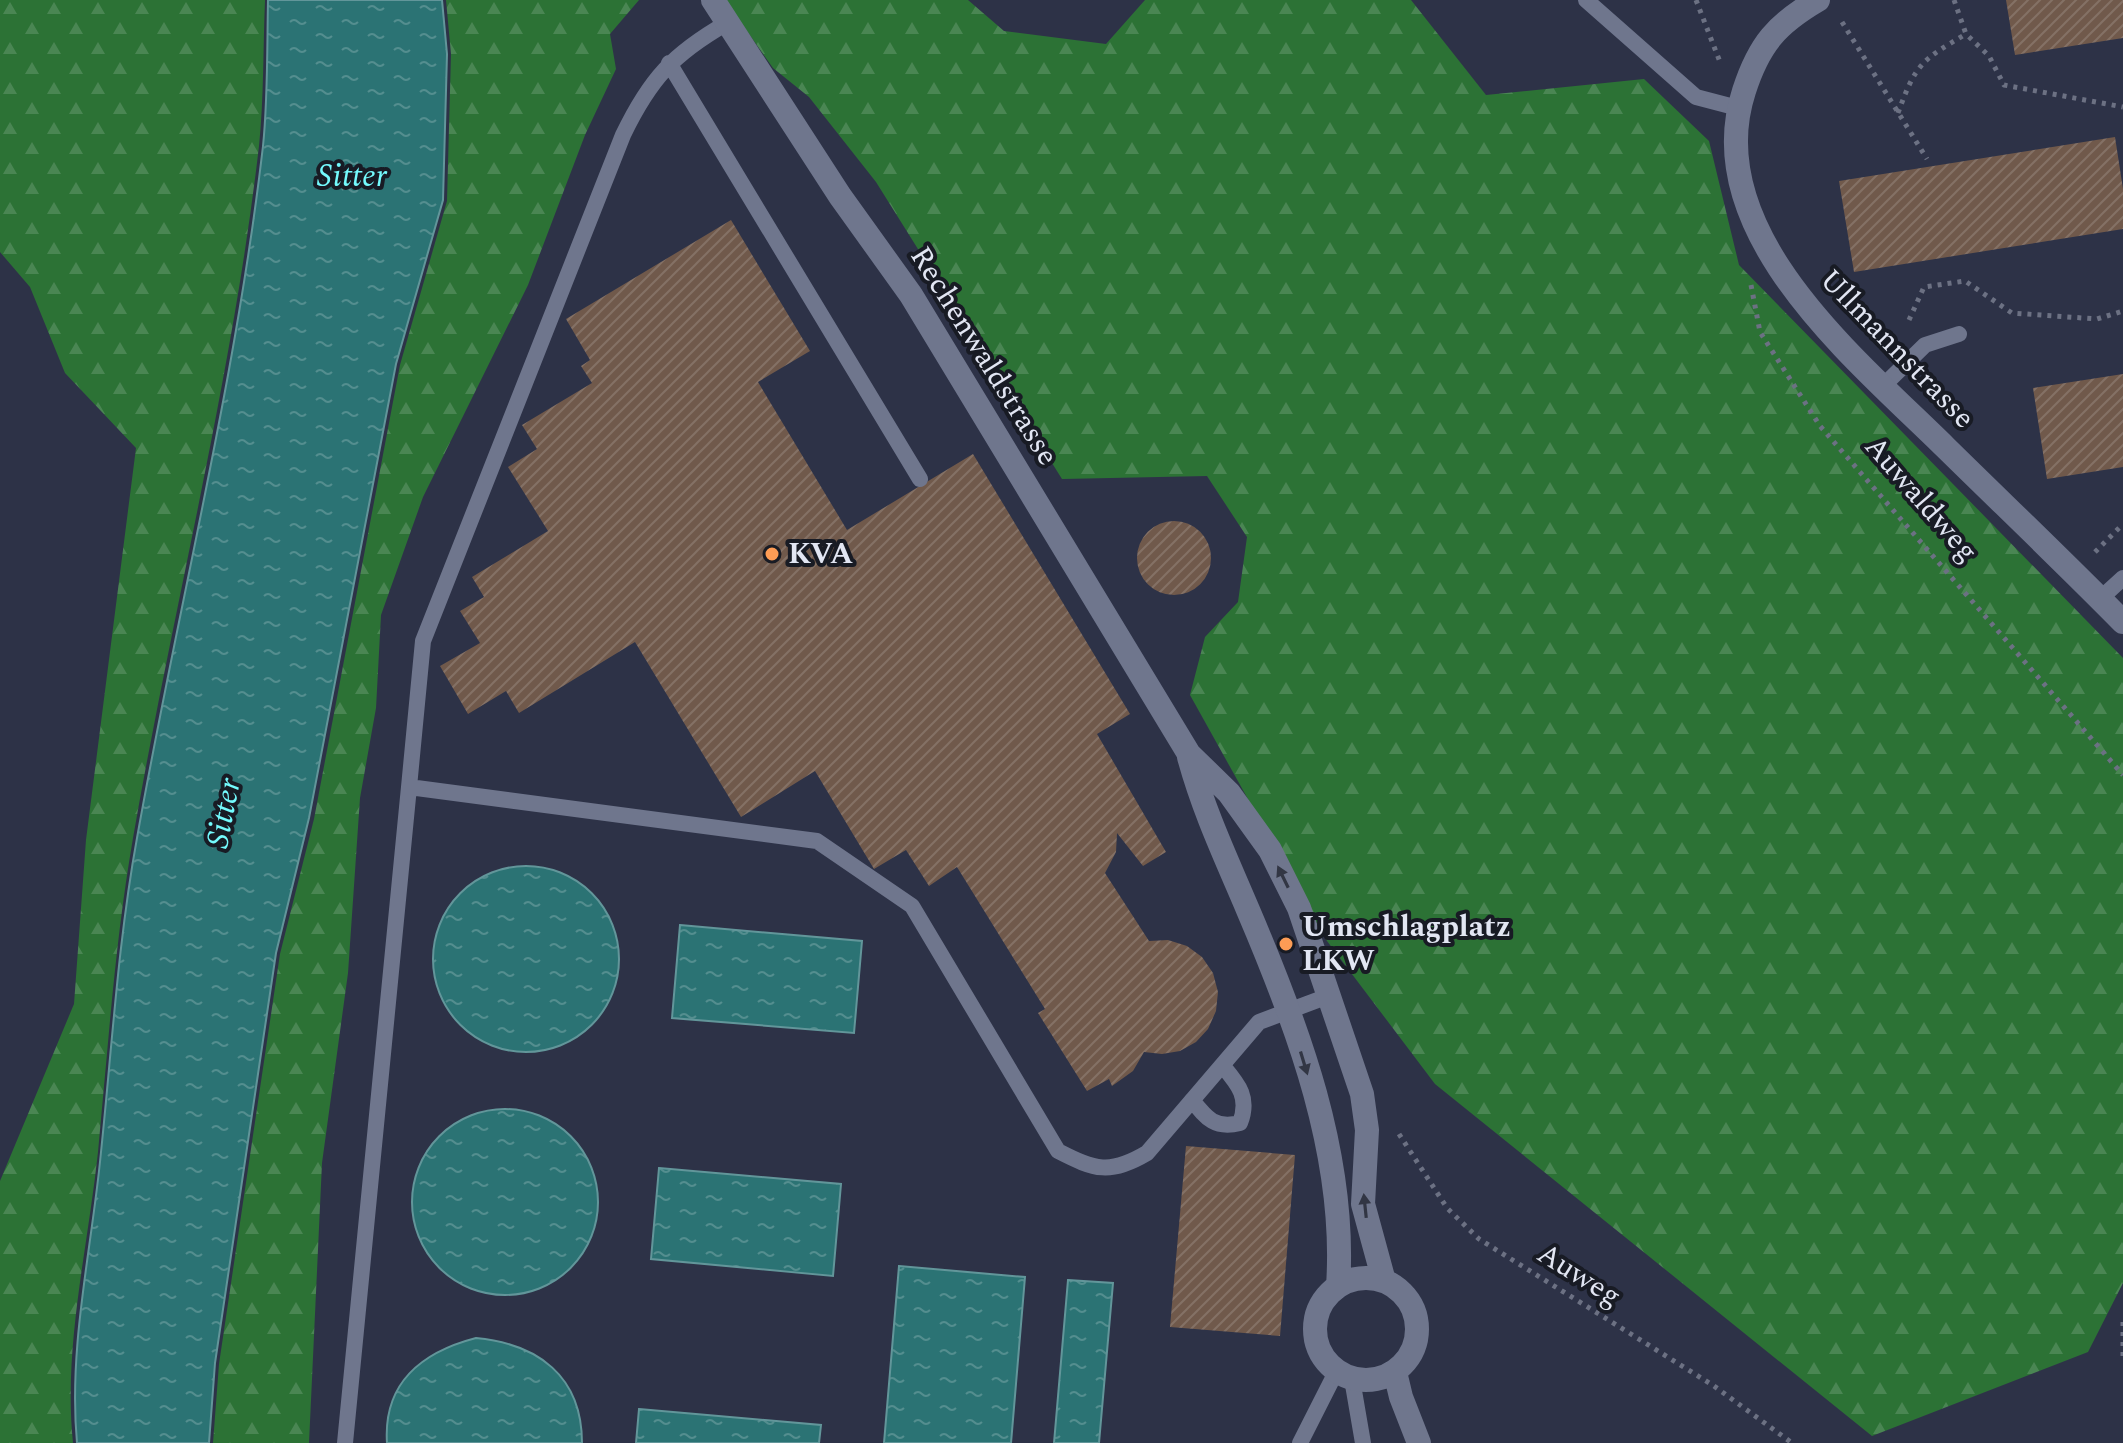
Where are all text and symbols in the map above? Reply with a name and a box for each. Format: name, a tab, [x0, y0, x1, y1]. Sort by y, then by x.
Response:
water label: Sitter	[317, 152, 388, 201]
street label: Rechenwaldstrasse	[898, 237, 1070, 475]
street label: Ullmannstrasse	[1808, 258, 1986, 440]
street label: Auwaldweg	[1853, 425, 1989, 573]
place label: KVA	[788, 531, 853, 577]
marker: KVA	[763, 545, 781, 563]
water label: Sitter	[193, 773, 255, 852]
one-way arrow	[1276, 865, 1290, 889]
place label: Umschlagplatz LKW	[1302, 904, 1511, 984]
marker: Umschlagplatz LKW	[1277, 935, 1295, 953]
one-way arrow	[1298, 1051, 1311, 1075]
one-way arrow	[1358, 1193, 1371, 1218]
street label: Auweg	[1528, 1231, 1630, 1319]

